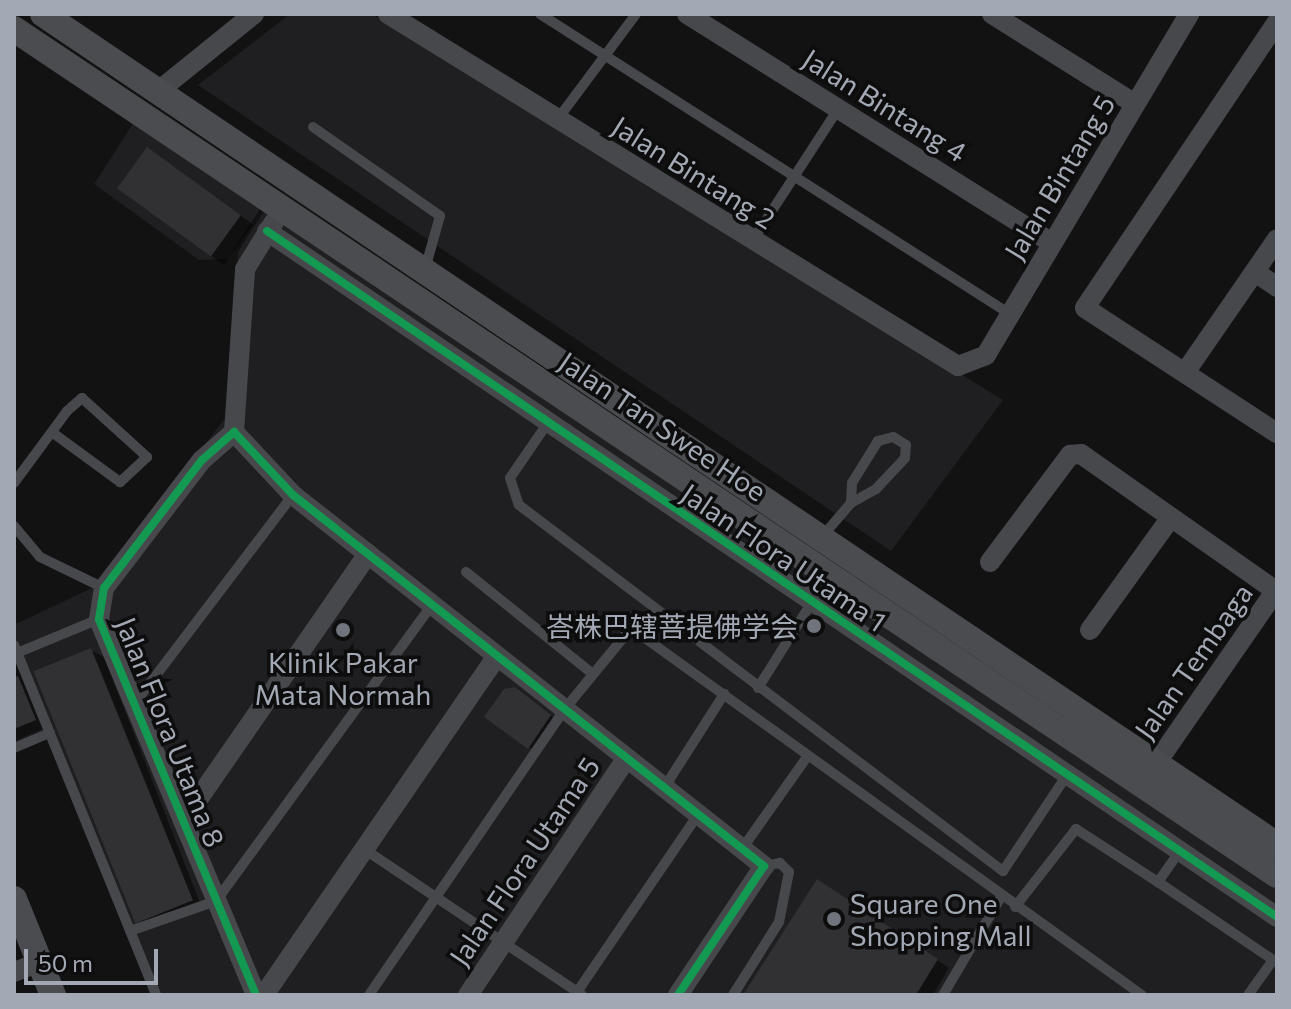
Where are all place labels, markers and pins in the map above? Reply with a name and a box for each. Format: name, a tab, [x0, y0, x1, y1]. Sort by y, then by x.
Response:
place label: 峇株巴辖菩提佛学会	[546, 609, 798, 643]
marker: 峇株巴辖菩提佛学会	[805, 617, 823, 635]
marker: Klinik Pakar Mata Normah	[332, 619, 354, 641]
place label: Klinik Pakar Mata Normah	[255, 645, 431, 711]
place label: Square One Shopping Mall	[850, 886, 1031, 952]
marker: Square One Shopping Mall	[825, 910, 843, 928]

